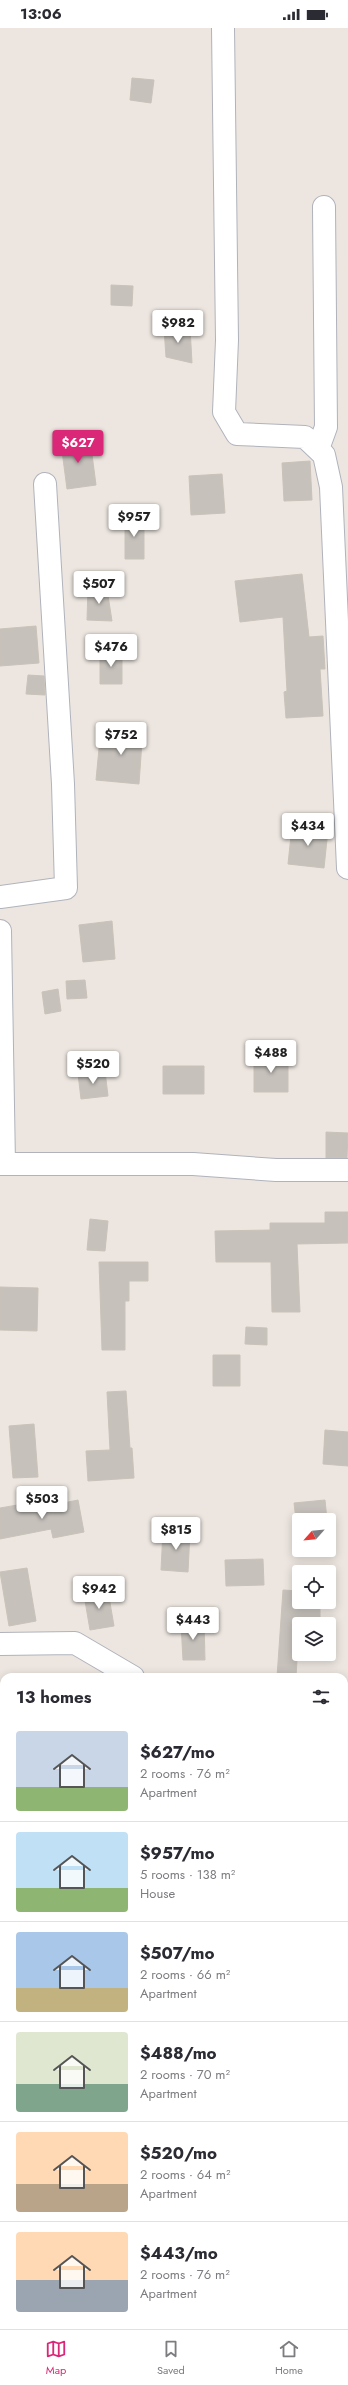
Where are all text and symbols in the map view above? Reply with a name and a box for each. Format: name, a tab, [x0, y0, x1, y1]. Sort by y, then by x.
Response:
text: 13:06	[20, 3, 62, 25]
pin: $982	[154, 310, 202, 344]
text: $982	[161, 313, 195, 332]
pin: $627	[54, 430, 102, 464]
text: $627	[61, 433, 95, 452]
pin: $957	[110, 504, 158, 538]
text: $957	[117, 507, 151, 526]
pin: $507	[75, 571, 123, 605]
text: $507	[83, 574, 115, 593]
pin: $476	[87, 634, 135, 668]
text: $476	[94, 637, 128, 656]
pin: $752	[97, 722, 145, 756]
text: $752	[105, 725, 137, 744]
pin: $434	[284, 813, 332, 847]
text: $434	[291, 816, 325, 835]
pin: $488	[247, 1040, 295, 1074]
text: $488	[254, 1043, 288, 1062]
pin: $520	[69, 1051, 117, 1085]
text: $520	[76, 1054, 110, 1073]
pin: $503	[18, 1486, 66, 1520]
text: $503	[25, 1489, 59, 1508]
north arrow	[292, 1513, 336, 1557]
map controls	[292, 1513, 336, 1661]
pin: $815	[152, 1517, 200, 1551]
text: $815	[160, 1520, 192, 1539]
button: locate	[292, 1565, 336, 1609]
pin: $942	[75, 1576, 123, 1610]
text: $942	[82, 1579, 116, 1598]
pin: $443	[169, 1607, 217, 1641]
text: $443	[176, 1610, 210, 1629]
button: layers	[292, 1617, 336, 1661]
text: 13 homes	[16, 1685, 91, 1709]
icon: filters	[310, 1686, 332, 1708]
text: $627/mo	[140, 1740, 215, 1764]
icon: home	[48, 1747, 96, 1795]
text: 2 rooms · 76 m²	[140, 1764, 230, 1783]
text: Apartment	[140, 1783, 197, 1802]
text: $957/mo	[140, 1841, 215, 1865]
icon: home	[48, 1848, 96, 1896]
text: 5 rooms · 138 m²	[140, 1865, 235, 1884]
text: House	[140, 1884, 175, 1903]
text: $507/mo	[140, 1941, 214, 1965]
icon: home	[48, 1948, 96, 1996]
text: 2 rooms · 66 m²	[140, 1965, 230, 1984]
text: Apartment	[140, 1984, 197, 2003]
text: $488/mo	[140, 2041, 217, 2065]
icon: home	[48, 2048, 96, 2096]
text: 2 rooms · 70 m²	[140, 2065, 230, 2084]
text: Apartment	[140, 2084, 197, 2103]
text: $520/mo	[140, 2141, 217, 2165]
icon: home	[48, 2148, 96, 2196]
text: 2 rooms · 64 m²	[140, 2165, 230, 2184]
text: Apartment	[140, 2184, 197, 2203]
text: $443/mo	[140, 2241, 218, 2265]
icon: home	[48, 2248, 96, 2296]
text: 2 rooms · 76 m²	[140, 2265, 230, 2284]
text: Apartment	[140, 2284, 197, 2303]
tab: Map	[45, 2338, 67, 2378]
tab: Saved	[157, 2338, 185, 2378]
tab: Home	[275, 2338, 303, 2378]

